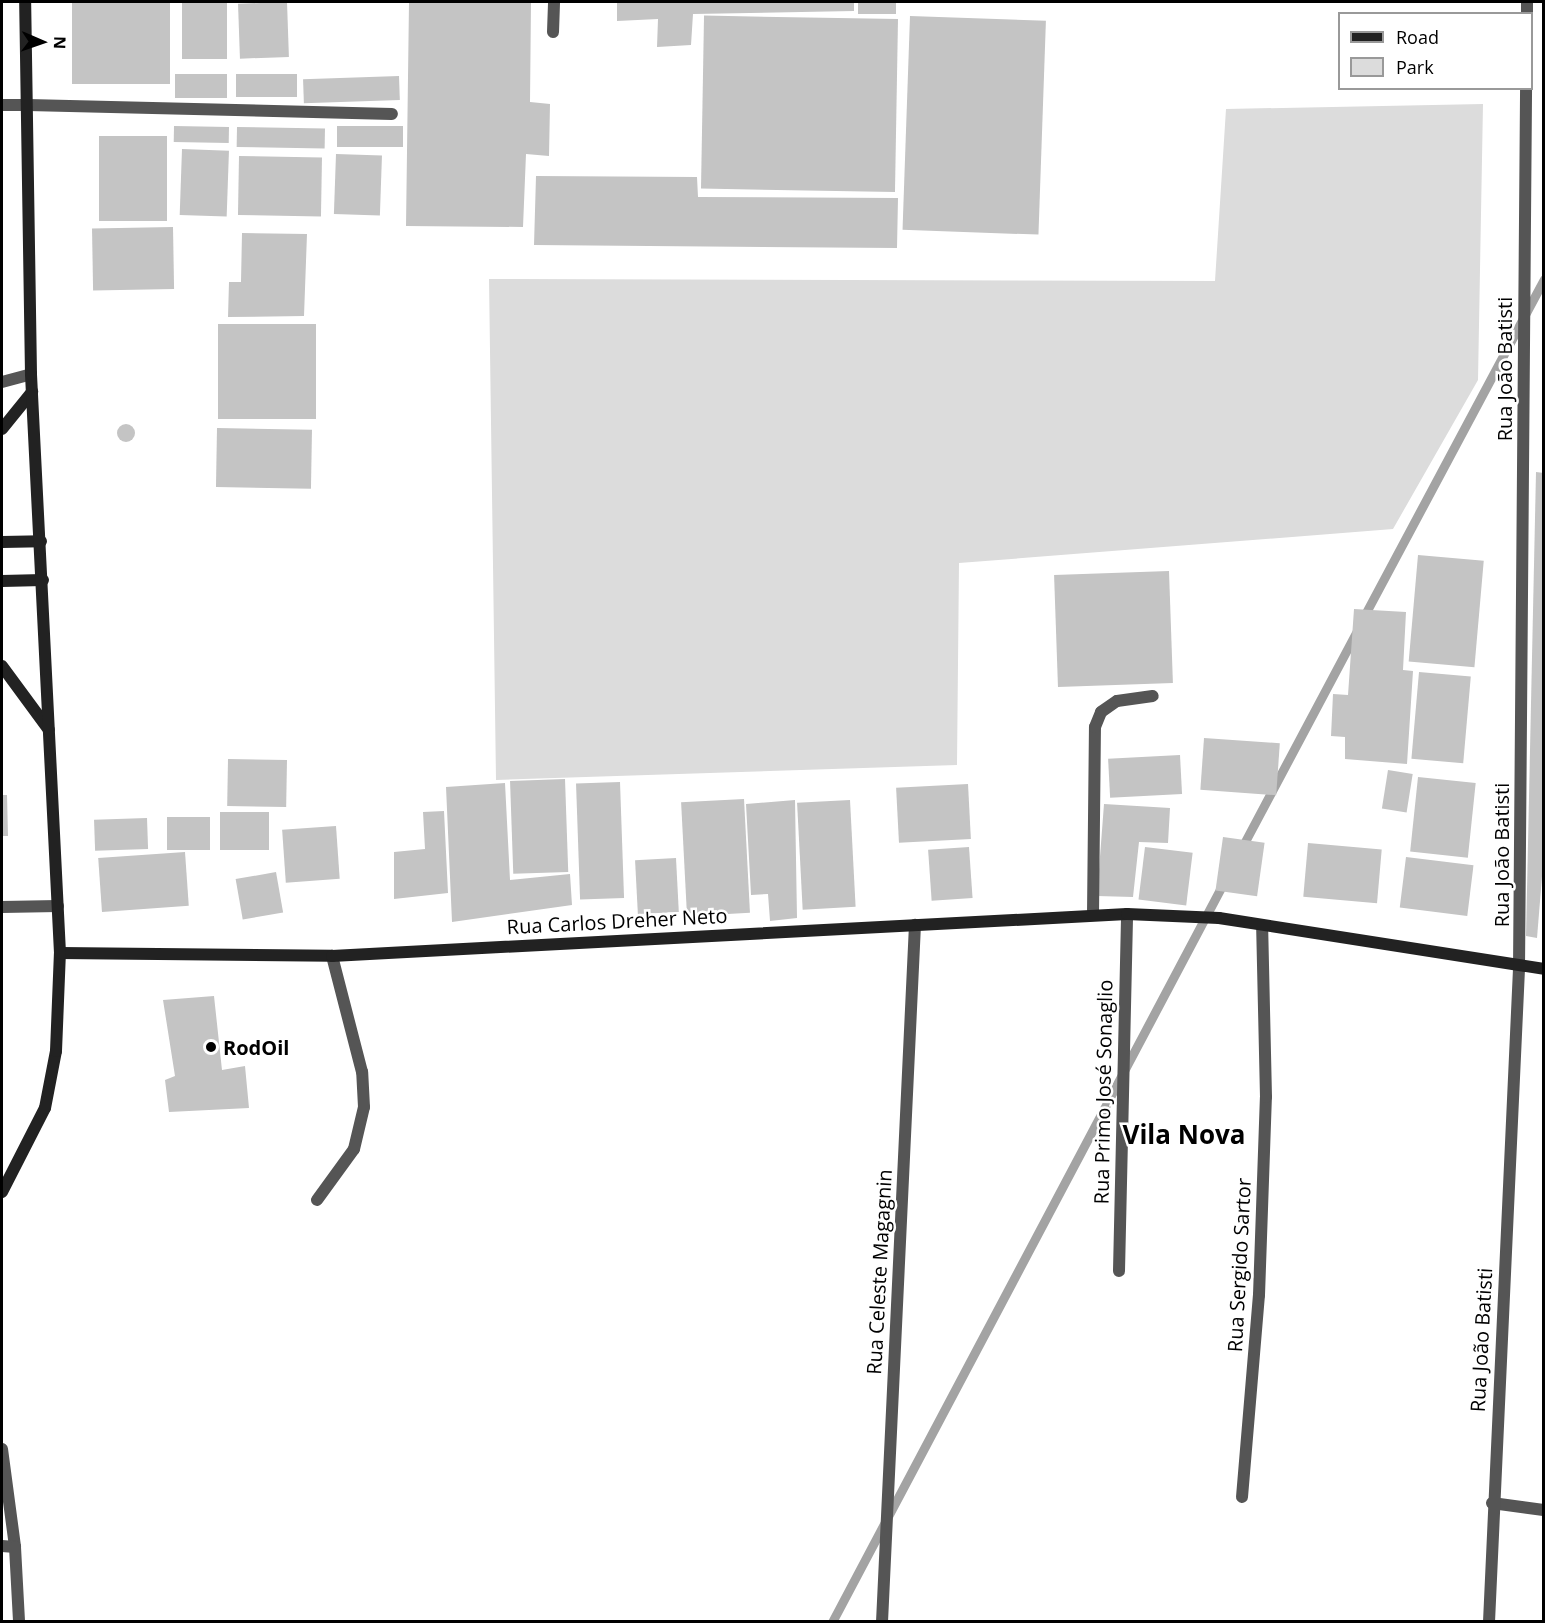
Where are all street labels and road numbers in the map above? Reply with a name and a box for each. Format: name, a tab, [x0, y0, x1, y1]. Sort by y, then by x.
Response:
street label: Rua João Batisti	[1492, 297, 1516, 441]
street label: Rua João Batisti	[1489, 783, 1513, 927]
street label: Rua Carlos Dreher Neto	[506, 903, 728, 939]
street label: Rua Primo José Sonaglio	[1089, 979, 1117, 1205]
street label: Rua Celeste Magagnin	[862, 1169, 896, 1375]
street label: Rua Sergido Sartor	[1222, 1177, 1256, 1353]
street label: Rua João Batisti	[1465, 1267, 1497, 1413]

